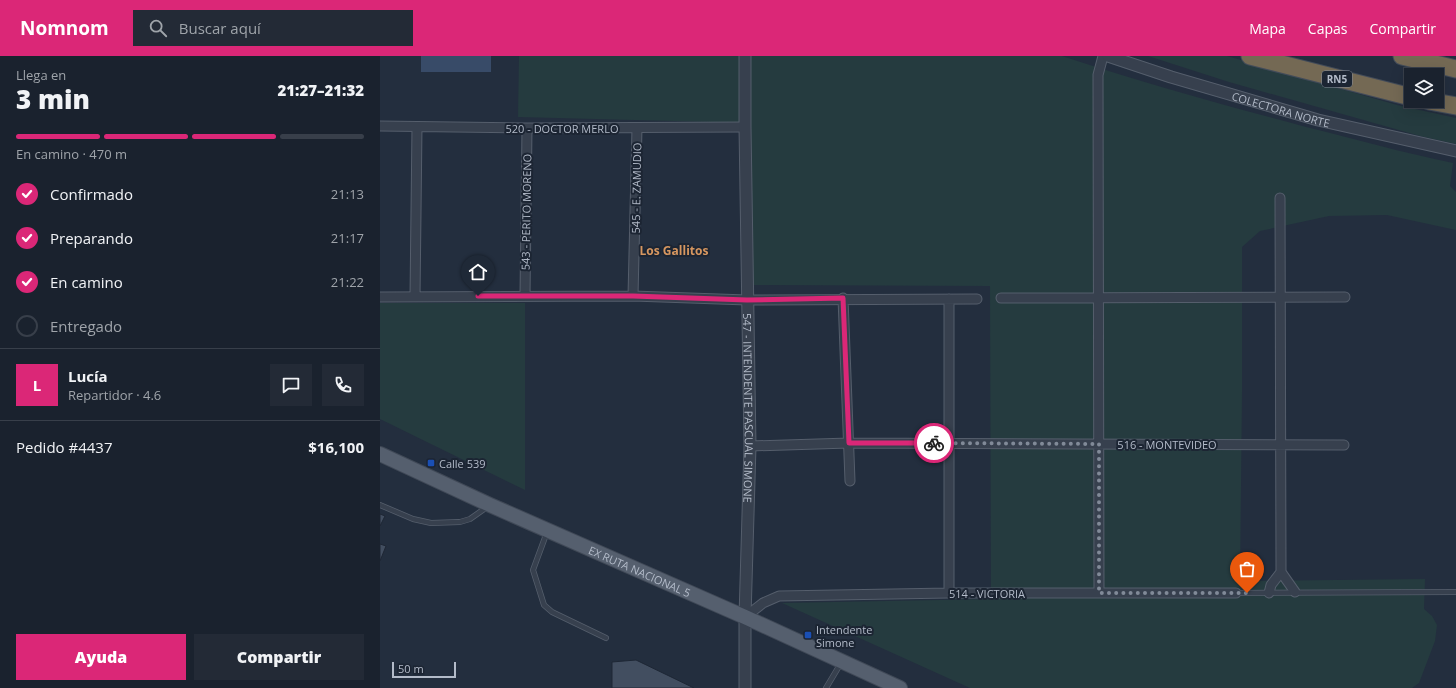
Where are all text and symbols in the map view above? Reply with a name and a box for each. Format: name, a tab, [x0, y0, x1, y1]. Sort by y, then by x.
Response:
search box	[133, 10, 413, 46]
text: Nomnom	[20, 15, 109, 41]
icon: search	[147, 17, 169, 39]
text: Buscar aquí	[179, 18, 261, 38]
text: Mapa	[1249, 19, 1286, 38]
text: Capas	[1308, 19, 1347, 38]
text: Compartir	[1369, 19, 1436, 38]
text: Llega en	[16, 66, 66, 84]
map controls	[1404, 68, 1444, 108]
button: layers	[1404, 68, 1444, 108]
road number: RN5	[1322, 71, 1352, 87]
text: 21:27–21:32	[278, 80, 364, 100]
text: 3 min	[16, 81, 90, 117]
street label: COLECTORA NORTE	[1230, 88, 1331, 130]
street label: 520 - DOCTOR MERLO	[506, 121, 618, 136]
street label: 545 - E. ZAMUDIO	[628, 142, 644, 234]
text: En camino · 470 m	[16, 145, 127, 163]
street label: 543 - PERITO MORENO	[517, 154, 535, 270]
icon: check	[16, 183, 38, 205]
text: Confirmado	[50, 184, 133, 204]
text: 21:13	[331, 185, 364, 203]
icon: check	[16, 227, 38, 249]
text: Preparando	[50, 228, 133, 248]
text: 21:17	[331, 229, 364, 247]
district label: Los Gallitos	[640, 242, 708, 259]
pin	[461, 255, 495, 296]
icon: home	[467, 261, 489, 283]
icon: check	[16, 271, 38, 293]
text: En camino	[50, 272, 123, 292]
text: 21:22	[331, 273, 364, 291]
street label: 547 - INTENDENTE PASCUAL SIMONE	[740, 313, 758, 503]
text: Entregado	[50, 316, 122, 336]
button: chat	[270, 364, 312, 406]
button: phone	[322, 364, 364, 406]
text: Lucía	[68, 366, 108, 386]
text: L	[33, 375, 41, 395]
text: Repartidor · 4.6	[68, 386, 161, 404]
courier	[914, 423, 954, 463]
icon: bike	[923, 432, 945, 454]
text: Pedido #4437	[16, 437, 113, 457]
text: $16,100	[308, 437, 364, 457]
street label: 516 - MONTEVIDEO	[1117, 437, 1217, 452]
place label: Calle 539	[439, 456, 486, 471]
marker: Calle 539	[426, 458, 436, 468]
street label: EX RUTA NACIONAL 5	[587, 542, 693, 600]
pin	[1230, 552, 1264, 593]
icon: bag	[1236, 558, 1258, 580]
street label: 514 - VICTORIA	[949, 586, 1025, 601]
place label: Intendente Simone	[816, 622, 872, 650]
marker: Intendente Simone	[803, 630, 813, 640]
button: Ayuda	[16, 634, 186, 680]
button: Compartir	[194, 634, 364, 680]
scale bar	[392, 660, 456, 679]
text: 50 m	[398, 661, 424, 676]

